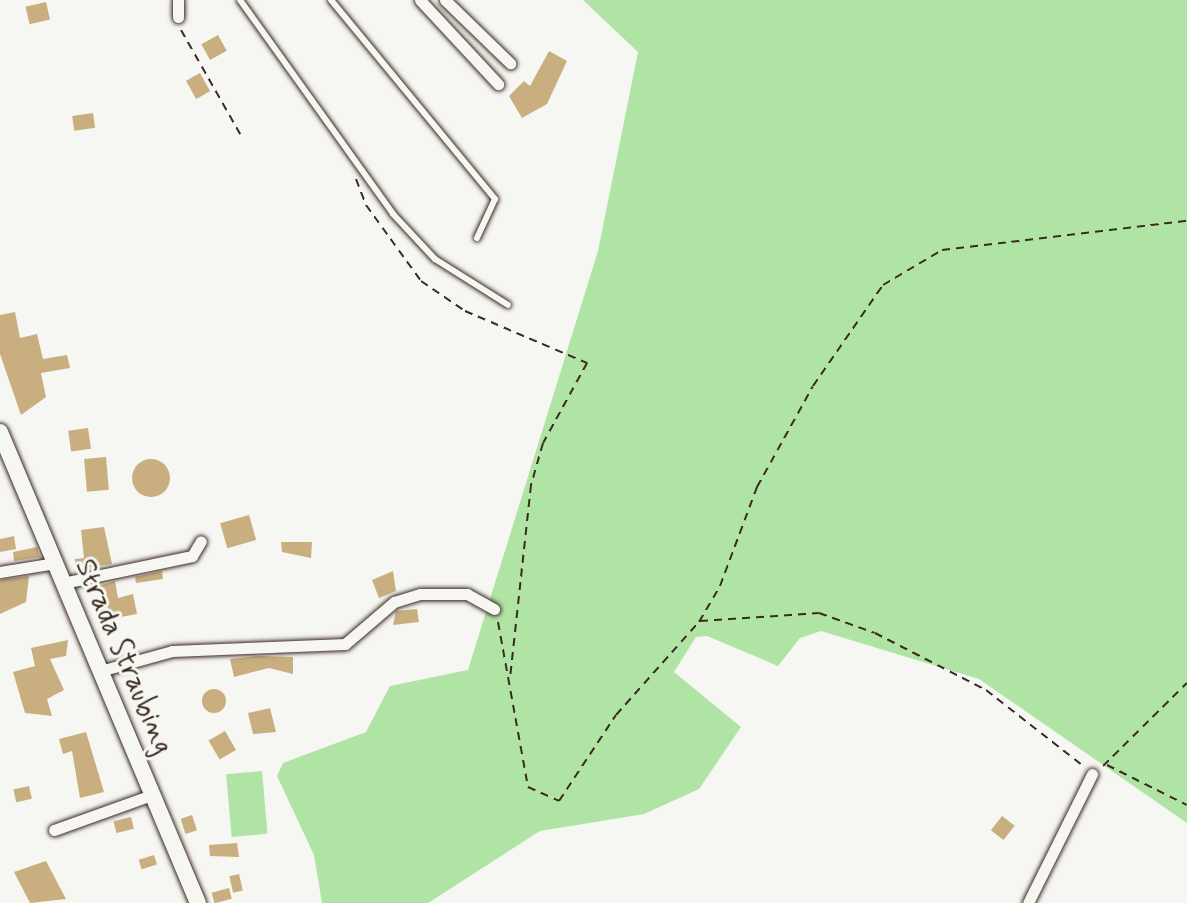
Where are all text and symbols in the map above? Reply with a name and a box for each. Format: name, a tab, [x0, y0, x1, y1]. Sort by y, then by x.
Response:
street label: Strada Straubing	[68, 558, 178, 756]

